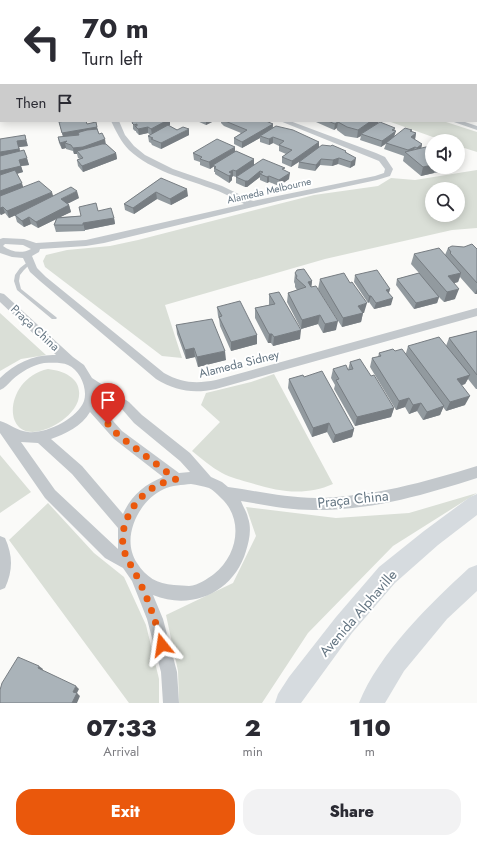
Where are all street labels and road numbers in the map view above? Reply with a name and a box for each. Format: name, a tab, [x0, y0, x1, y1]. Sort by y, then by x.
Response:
street label: Alameda Melbourne	[226, 174, 313, 207]
street label: Praça China	[7, 301, 64, 356]
street label: Alameda Sidney	[197, 345, 282, 383]
street label: Praça China	[317, 485, 389, 513]
street label: Avenida Alphaville	[315, 565, 401, 661]

